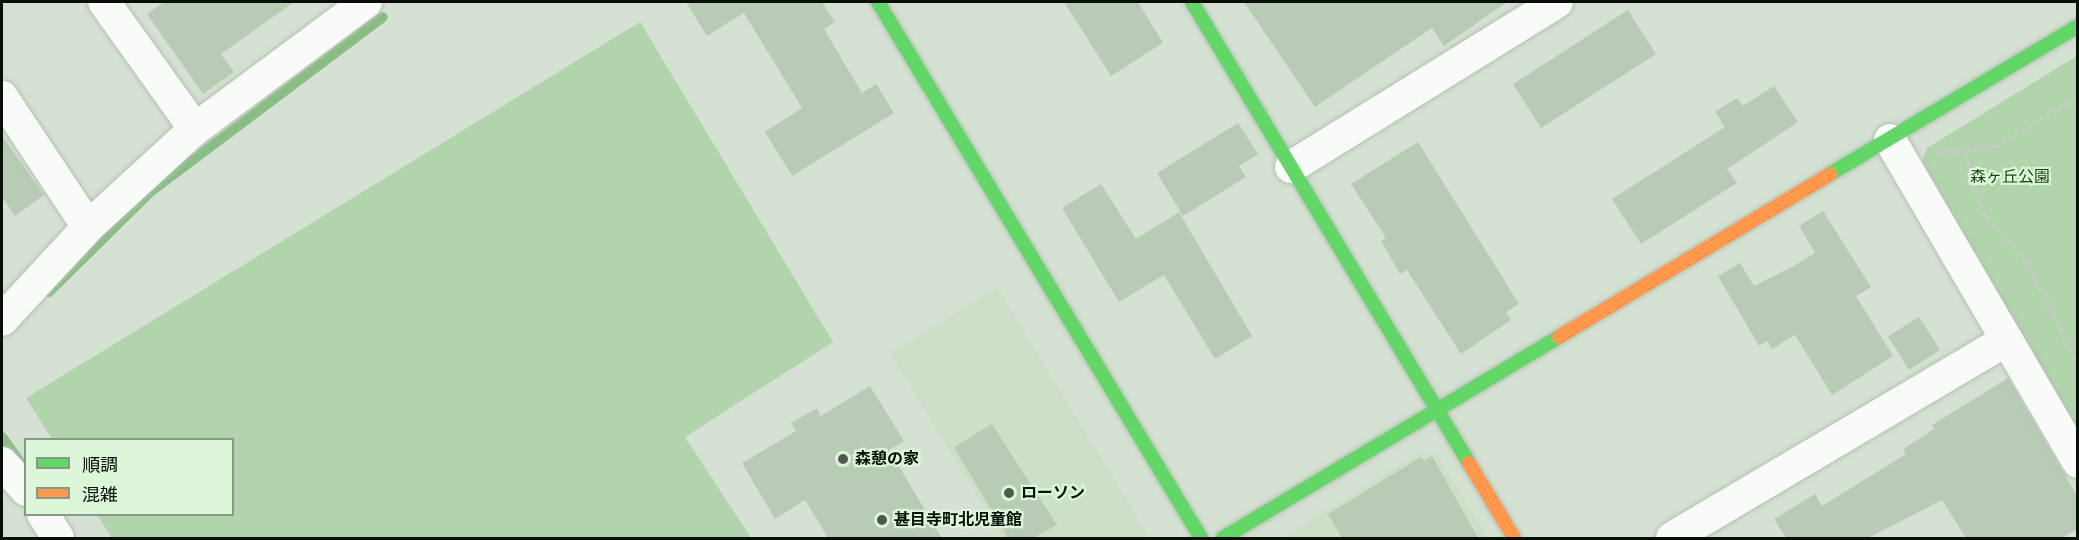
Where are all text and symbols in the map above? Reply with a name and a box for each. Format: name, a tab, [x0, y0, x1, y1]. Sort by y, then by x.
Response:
park label: 森ヶ丘公園	[1970, 167, 2050, 187]
legend	[24, 438, 234, 516]
place label: 森憩の家	[855, 449, 919, 469]
marker: 森憩の家	[836, 452, 850, 466]
text: 順調	[82, 455, 118, 475]
place label: ローソン	[1021, 483, 1085, 503]
text: 混雑	[82, 485, 118, 505]
marker: ローソン	[1002, 486, 1016, 500]
place label: 甚目寺町北児童館	[894, 510, 1022, 530]
marker: 甚目寺町北児童館	[875, 513, 889, 527]

